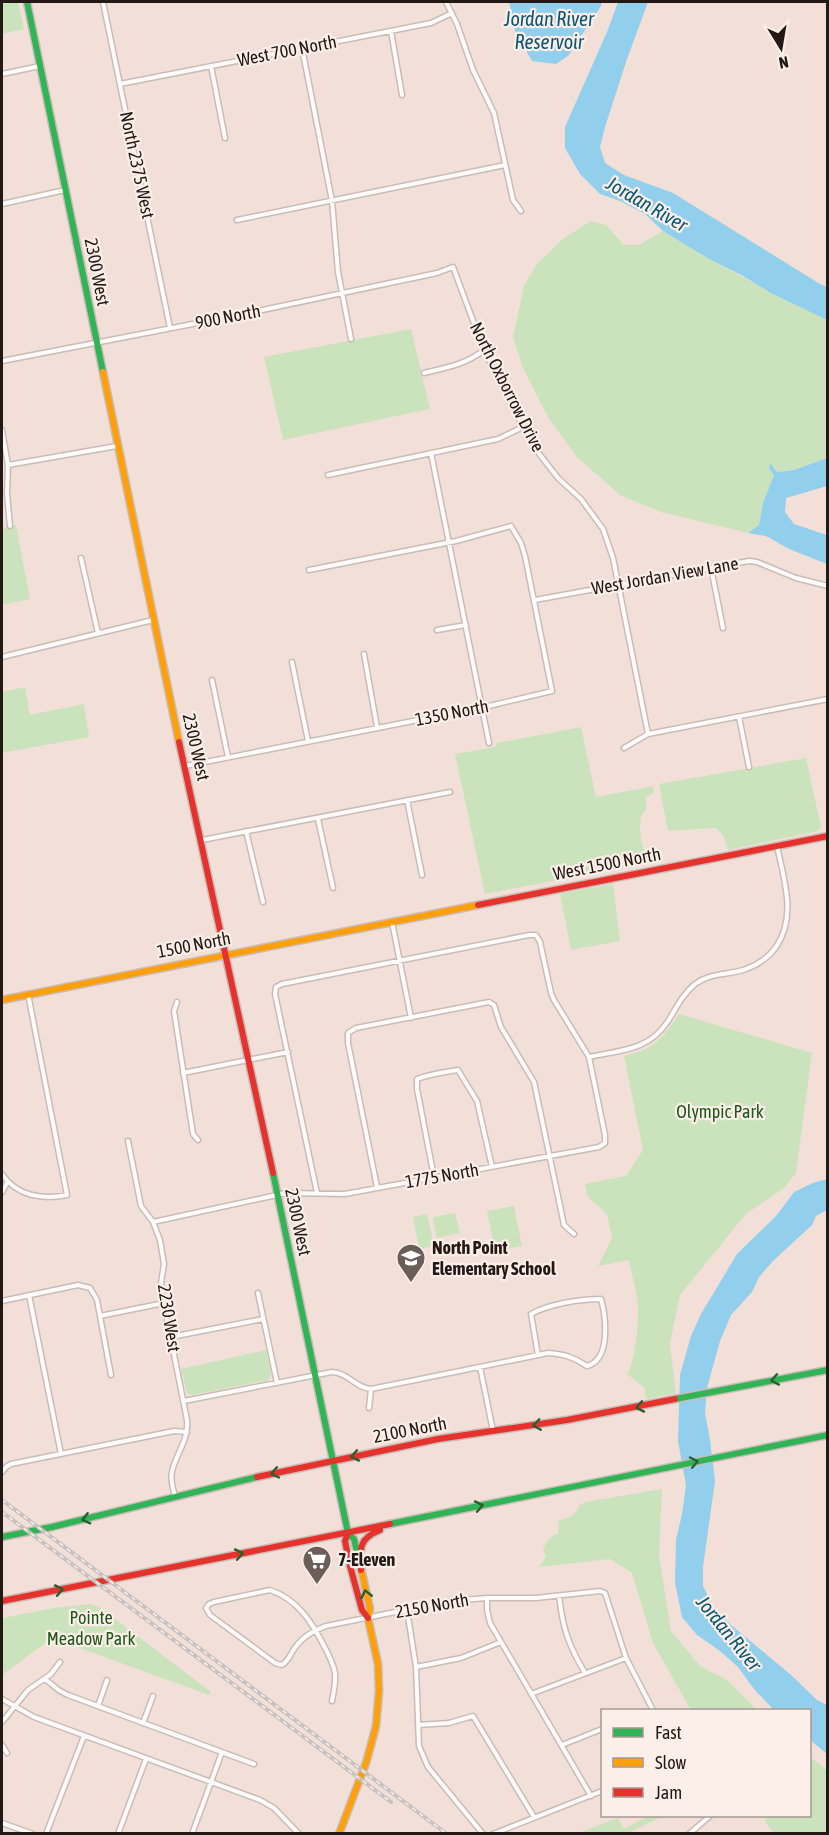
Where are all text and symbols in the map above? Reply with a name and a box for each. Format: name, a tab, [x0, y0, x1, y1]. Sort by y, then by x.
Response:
water label: Jordan River Reservoir	[503, 7, 595, 53]
north arrow	[751, 18, 811, 78]
street label: West 700 North	[235, 31, 338, 70]
text: N	[778, 53, 790, 72]
street label: North 2375 West	[116, 109, 159, 220]
water label: Jordan River	[602, 171, 693, 237]
street label: 2300 West	[81, 236, 114, 308]
street label: 900 North	[194, 300, 262, 333]
street label: North Oxborrow Drive	[466, 319, 549, 455]
street label: West Jordan View Lane	[590, 552, 740, 599]
street label: 1350 North	[413, 695, 490, 730]
street label: 2300 West	[179, 711, 214, 783]
street label: West 1500 North	[551, 843, 662, 884]
street label: 1500 North	[155, 927, 232, 962]
park label: Olympic Park	[676, 1101, 764, 1122]
street label: 1775 North	[403, 1159, 480, 1192]
street label: 2300 West	[281, 1186, 316, 1258]
place label: North Point Elementary School	[432, 1237, 556, 1279]
school or university icon: North Point Elementary School	[395, 1242, 427, 1284]
street label: 2230 West	[154, 1282, 185, 1353]
one-way arrow	[770, 1373, 780, 1386]
one-way arrow	[635, 1400, 645, 1413]
street label: 2100 North	[371, 1412, 448, 1447]
one-way arrow	[533, 1418, 542, 1430]
one-way arrow	[350, 1449, 360, 1462]
one-way arrow	[689, 1457, 699, 1470]
one-way arrow	[270, 1466, 280, 1479]
one-way arrow	[473, 1500, 483, 1513]
one-way arrow	[81, 1511, 91, 1524]
supermarket icon: 7-Eleven	[301, 1544, 333, 1586]
one-way arrow	[233, 1548, 243, 1561]
place label: 7-Eleven	[338, 1549, 396, 1570]
one-way arrow	[54, 1584, 64, 1597]
one-way arrow	[361, 1589, 374, 1599]
street label: 2150 North	[393, 1589, 470, 1622]
water label: Jordan River	[692, 1590, 767, 1676]
park label: Pointe Meadow Park	[47, 1607, 135, 1649]
legend	[601, 1709, 811, 1817]
text: Fast	[655, 1722, 682, 1743]
text: Slow	[655, 1752, 686, 1773]
text: Jam	[655, 1782, 682, 1803]

